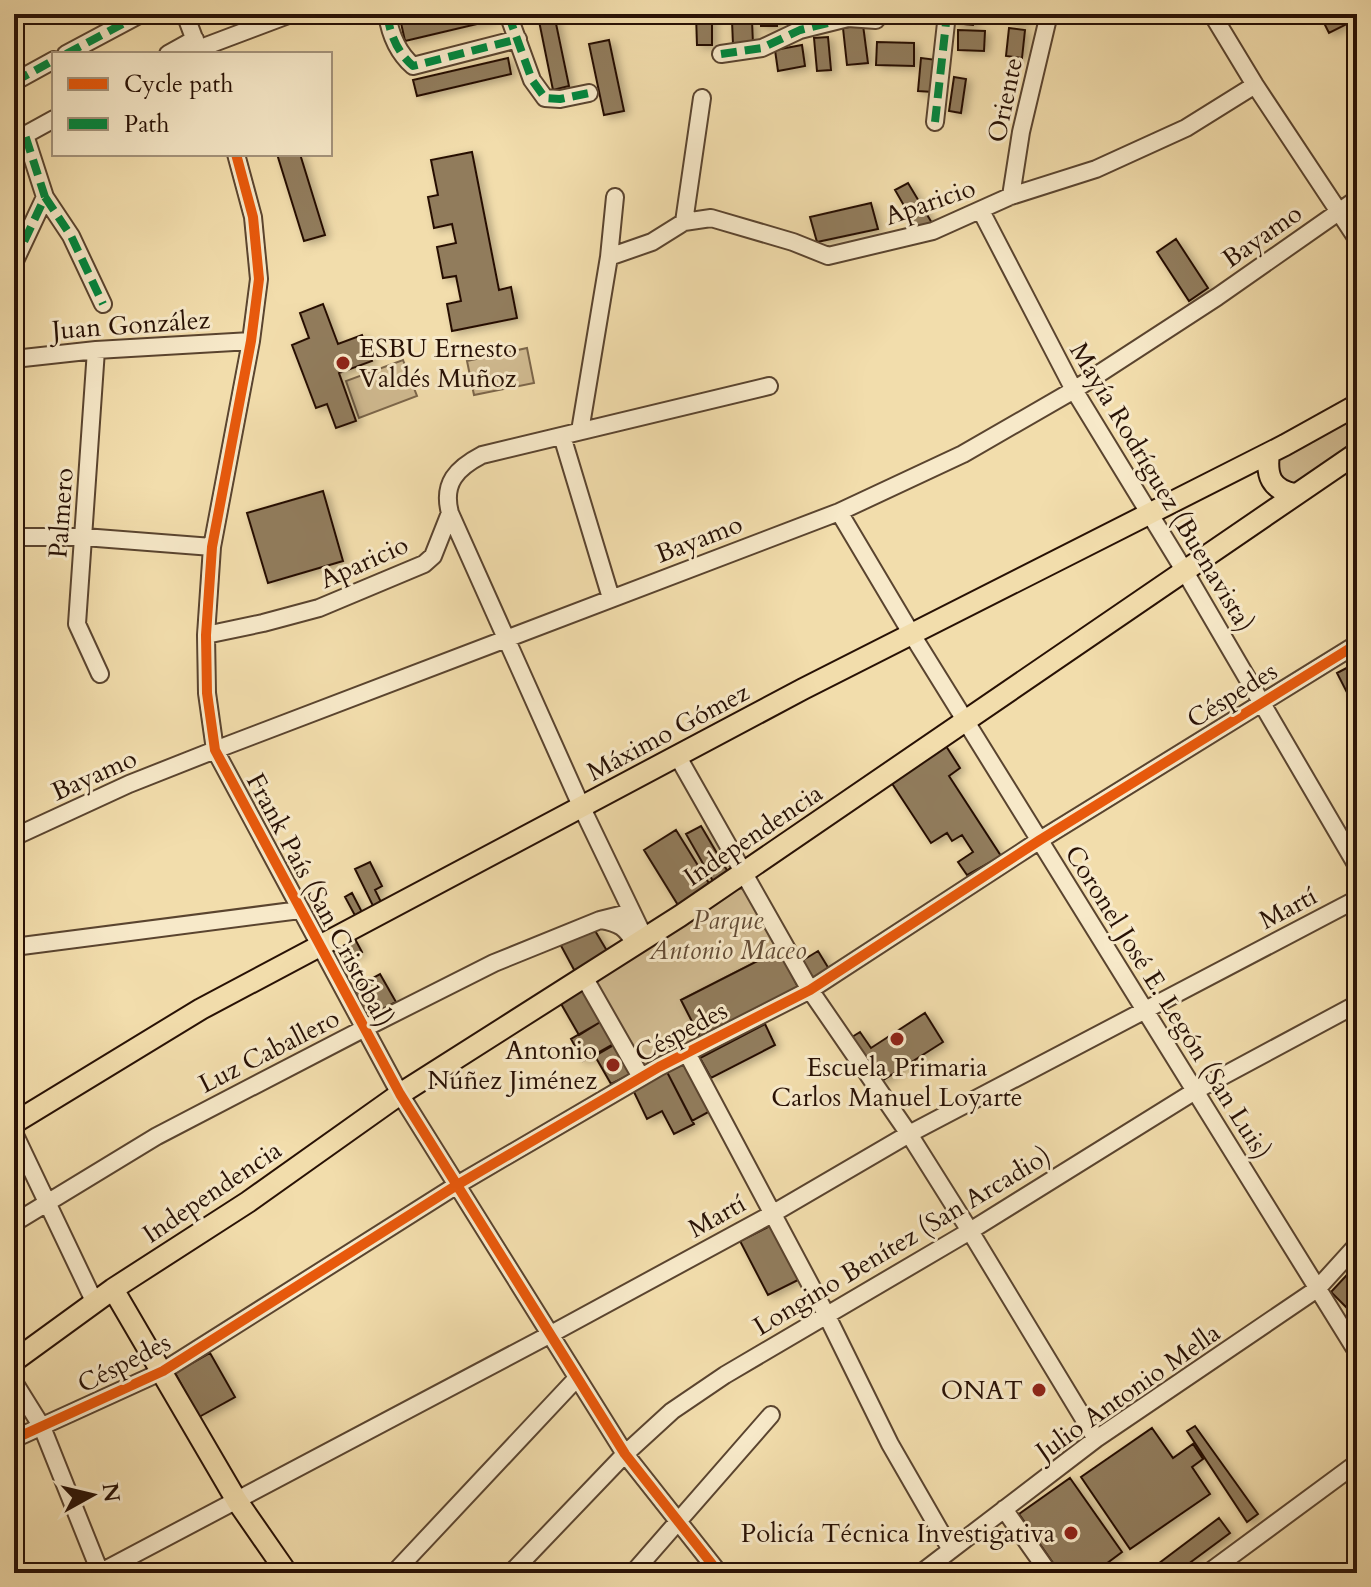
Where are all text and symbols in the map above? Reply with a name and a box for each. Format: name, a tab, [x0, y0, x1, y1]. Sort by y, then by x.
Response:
legend	[52, 52, 332, 156]
street label: Oriente	[979, 54, 1031, 146]
text: Cycle path	[124, 68, 233, 101]
text: Path	[124, 108, 169, 141]
street label: Aparicio	[880, 170, 980, 234]
street label: Bayamo	[1215, 196, 1309, 276]
street label: Juan González	[47, 302, 212, 348]
place label: ESBU Ernesto Valdés Muñoz	[359, 331, 517, 396]
street label: Mayía Rodríguez (Buenavista)	[1062, 336, 1262, 638]
marker: ESBU Ernesto Valdés Muñoz	[334, 354, 352, 372]
street label: Palmero	[40, 467, 82, 559]
street label: Bayamo	[651, 507, 747, 571]
street label: Aparicio	[314, 527, 414, 597]
street label: Céspedes	[1180, 654, 1284, 736]
street label: Máximo Gómez	[581, 674, 756, 789]
street label: Bayamo	[46, 741, 142, 809]
street label: Frank País (San Cristóbal)	[238, 767, 402, 1033]
street label: Independencia	[677, 776, 829, 894]
street label: Coronel José E. Legón (San Luis)	[1057, 838, 1279, 1166]
street label: Martí	[1253, 878, 1323, 938]
park label: Parque Antonio Maceo	[648, 903, 807, 968]
street label: Céspedes	[628, 993, 734, 1071]
street label: Luz Caballero	[193, 1001, 345, 1101]
marker: Escuela Primaria Carlos Manuel Loyarte	[888, 1030, 906, 1048]
place label: Antonio Núñez Jiménez	[427, 1033, 597, 1098]
place label: Escuela Primaria Carlos Manuel Loyarte	[771, 1050, 1023, 1115]
marker: Antonio Núñez Jiménez	[604, 1056, 622, 1074]
street label: Independencia	[136, 1133, 288, 1251]
street label: Longino Benítez (San Arcadio)	[747, 1138, 1057, 1344]
street label: Martí	[682, 1186, 752, 1246]
street label: Julio Antonio Mella	[1026, 1315, 1227, 1471]
street label: Céspedes	[71, 1325, 177, 1401]
place label: ONAT	[941, 1373, 1023, 1408]
marker: ONAT	[1030, 1381, 1048, 1399]
north arrow	[52, 1455, 132, 1535]
text: N	[95, 1481, 127, 1504]
place label: Policía Técnica Investigativa	[741, 1516, 1055, 1551]
marker: Policía Técnica Investigativa	[1062, 1524, 1080, 1542]

